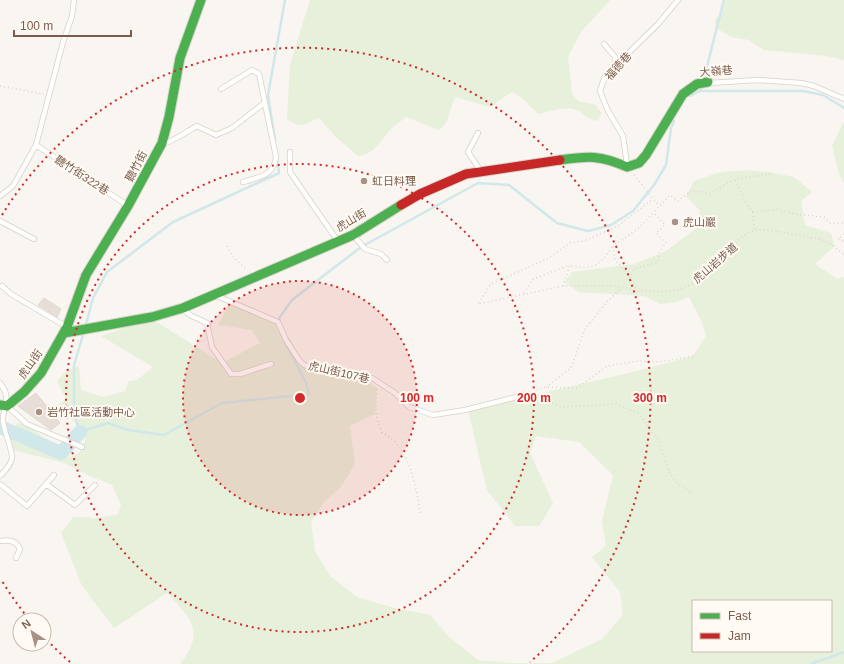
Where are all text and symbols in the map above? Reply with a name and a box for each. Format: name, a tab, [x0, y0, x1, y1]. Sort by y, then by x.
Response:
scale bar	[14, 12, 131, 38]
text: 100 m	[20, 19, 53, 33]
street label: 福德巷	[603, 50, 633, 82]
street label: 大嶺巷	[699, 64, 733, 78]
street label: 聽竹街	[123, 149, 149, 183]
street label: 聽竹街322巷	[53, 153, 111, 197]
place label: 虹日料理	[372, 175, 416, 187]
marker: 虹日料理	[359, 176, 369, 186]
street label: 虎山街	[334, 206, 368, 234]
place label: 虎山巖	[683, 216, 716, 228]
marker: 虎山巖	[670, 217, 680, 227]
street label: 虎山岩步道	[690, 240, 740, 286]
street label: 虎山街	[16, 347, 44, 381]
street label: 虎山街107巷	[307, 359, 371, 385]
centre of rings	[293, 391, 307, 405]
text: 100 m	[400, 391, 434, 405]
text: 200 m	[517, 391, 551, 405]
text: 300 m	[633, 391, 667, 405]
place label: 岩竹社區活動中心	[47, 406, 135, 418]
marker: 岩竹社區活動中心	[34, 407, 44, 417]
legend	[692, 600, 832, 652]
text: Fast	[728, 609, 752, 623]
north arrow	[12, 612, 52, 652]
text: N	[19, 617, 33, 631]
text: Jam	[728, 629, 751, 643]

